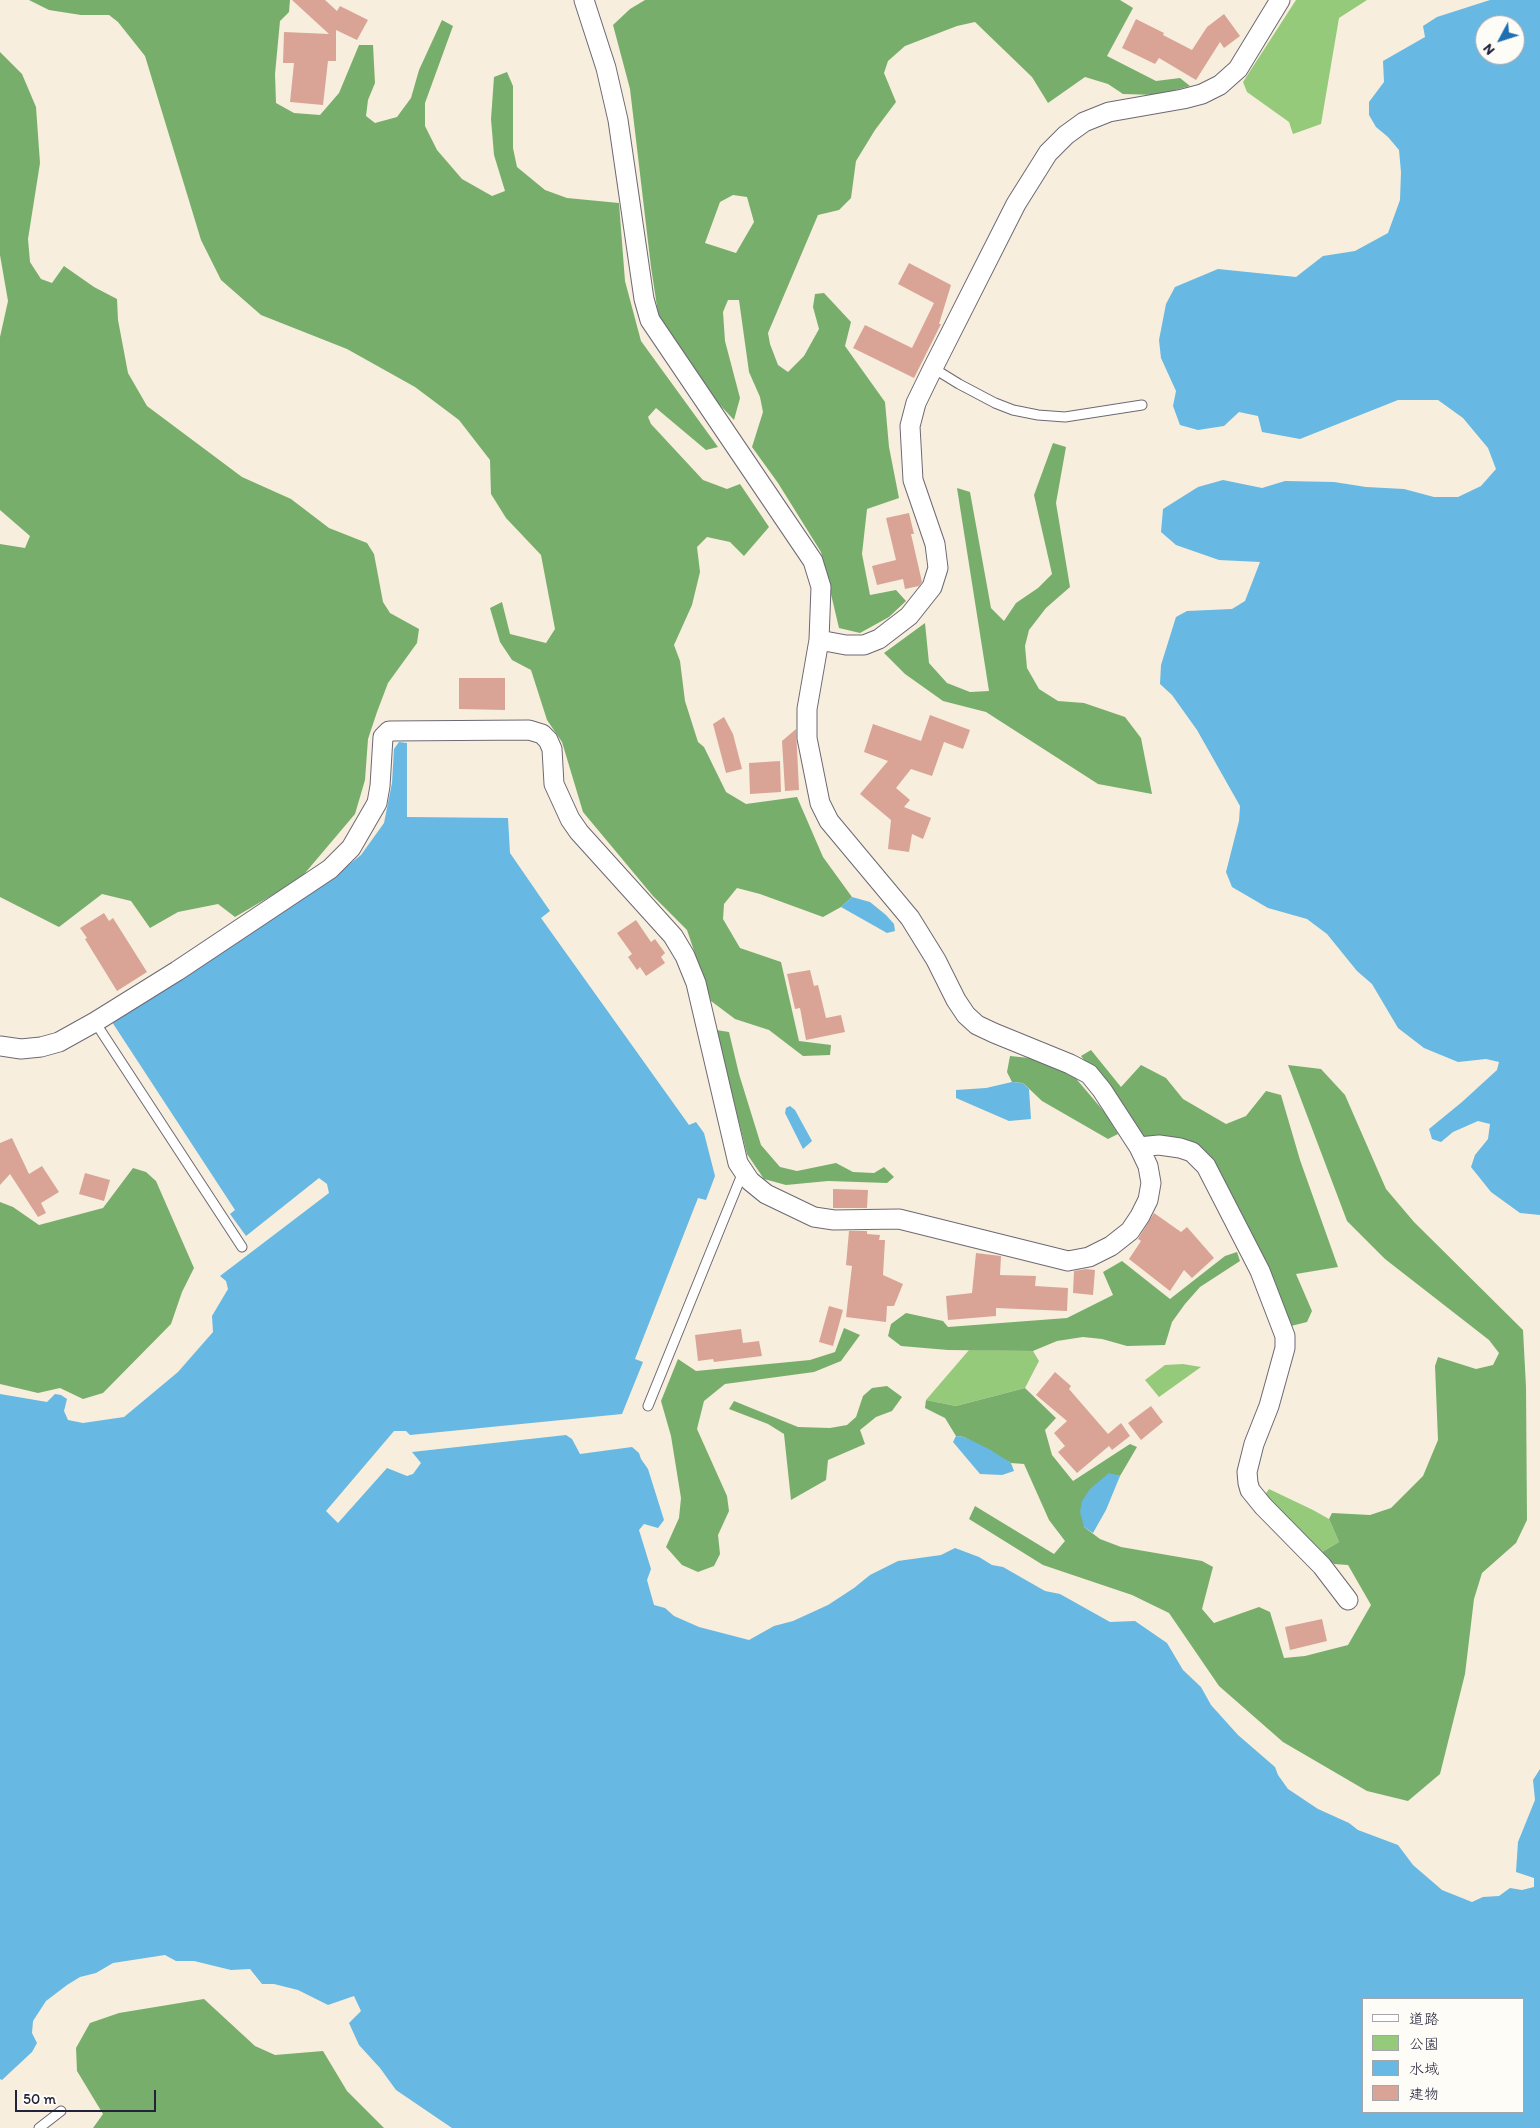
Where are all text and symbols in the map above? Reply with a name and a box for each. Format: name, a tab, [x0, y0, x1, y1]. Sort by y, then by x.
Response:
north arrow	[1475, 15, 1525, 65]
text: N	[1479, 40, 1498, 58]
legend	[1362, 1998, 1525, 2113]
text: 道路	[1409, 2010, 1439, 2028]
text: 公園	[1409, 2035, 1439, 2053]
text: 水域	[1409, 2060, 1439, 2078]
scale bar	[18, 2080, 159, 2112]
text: 建物	[1409, 2085, 1439, 2103]
text: 50 m	[23, 2090, 56, 2108]

